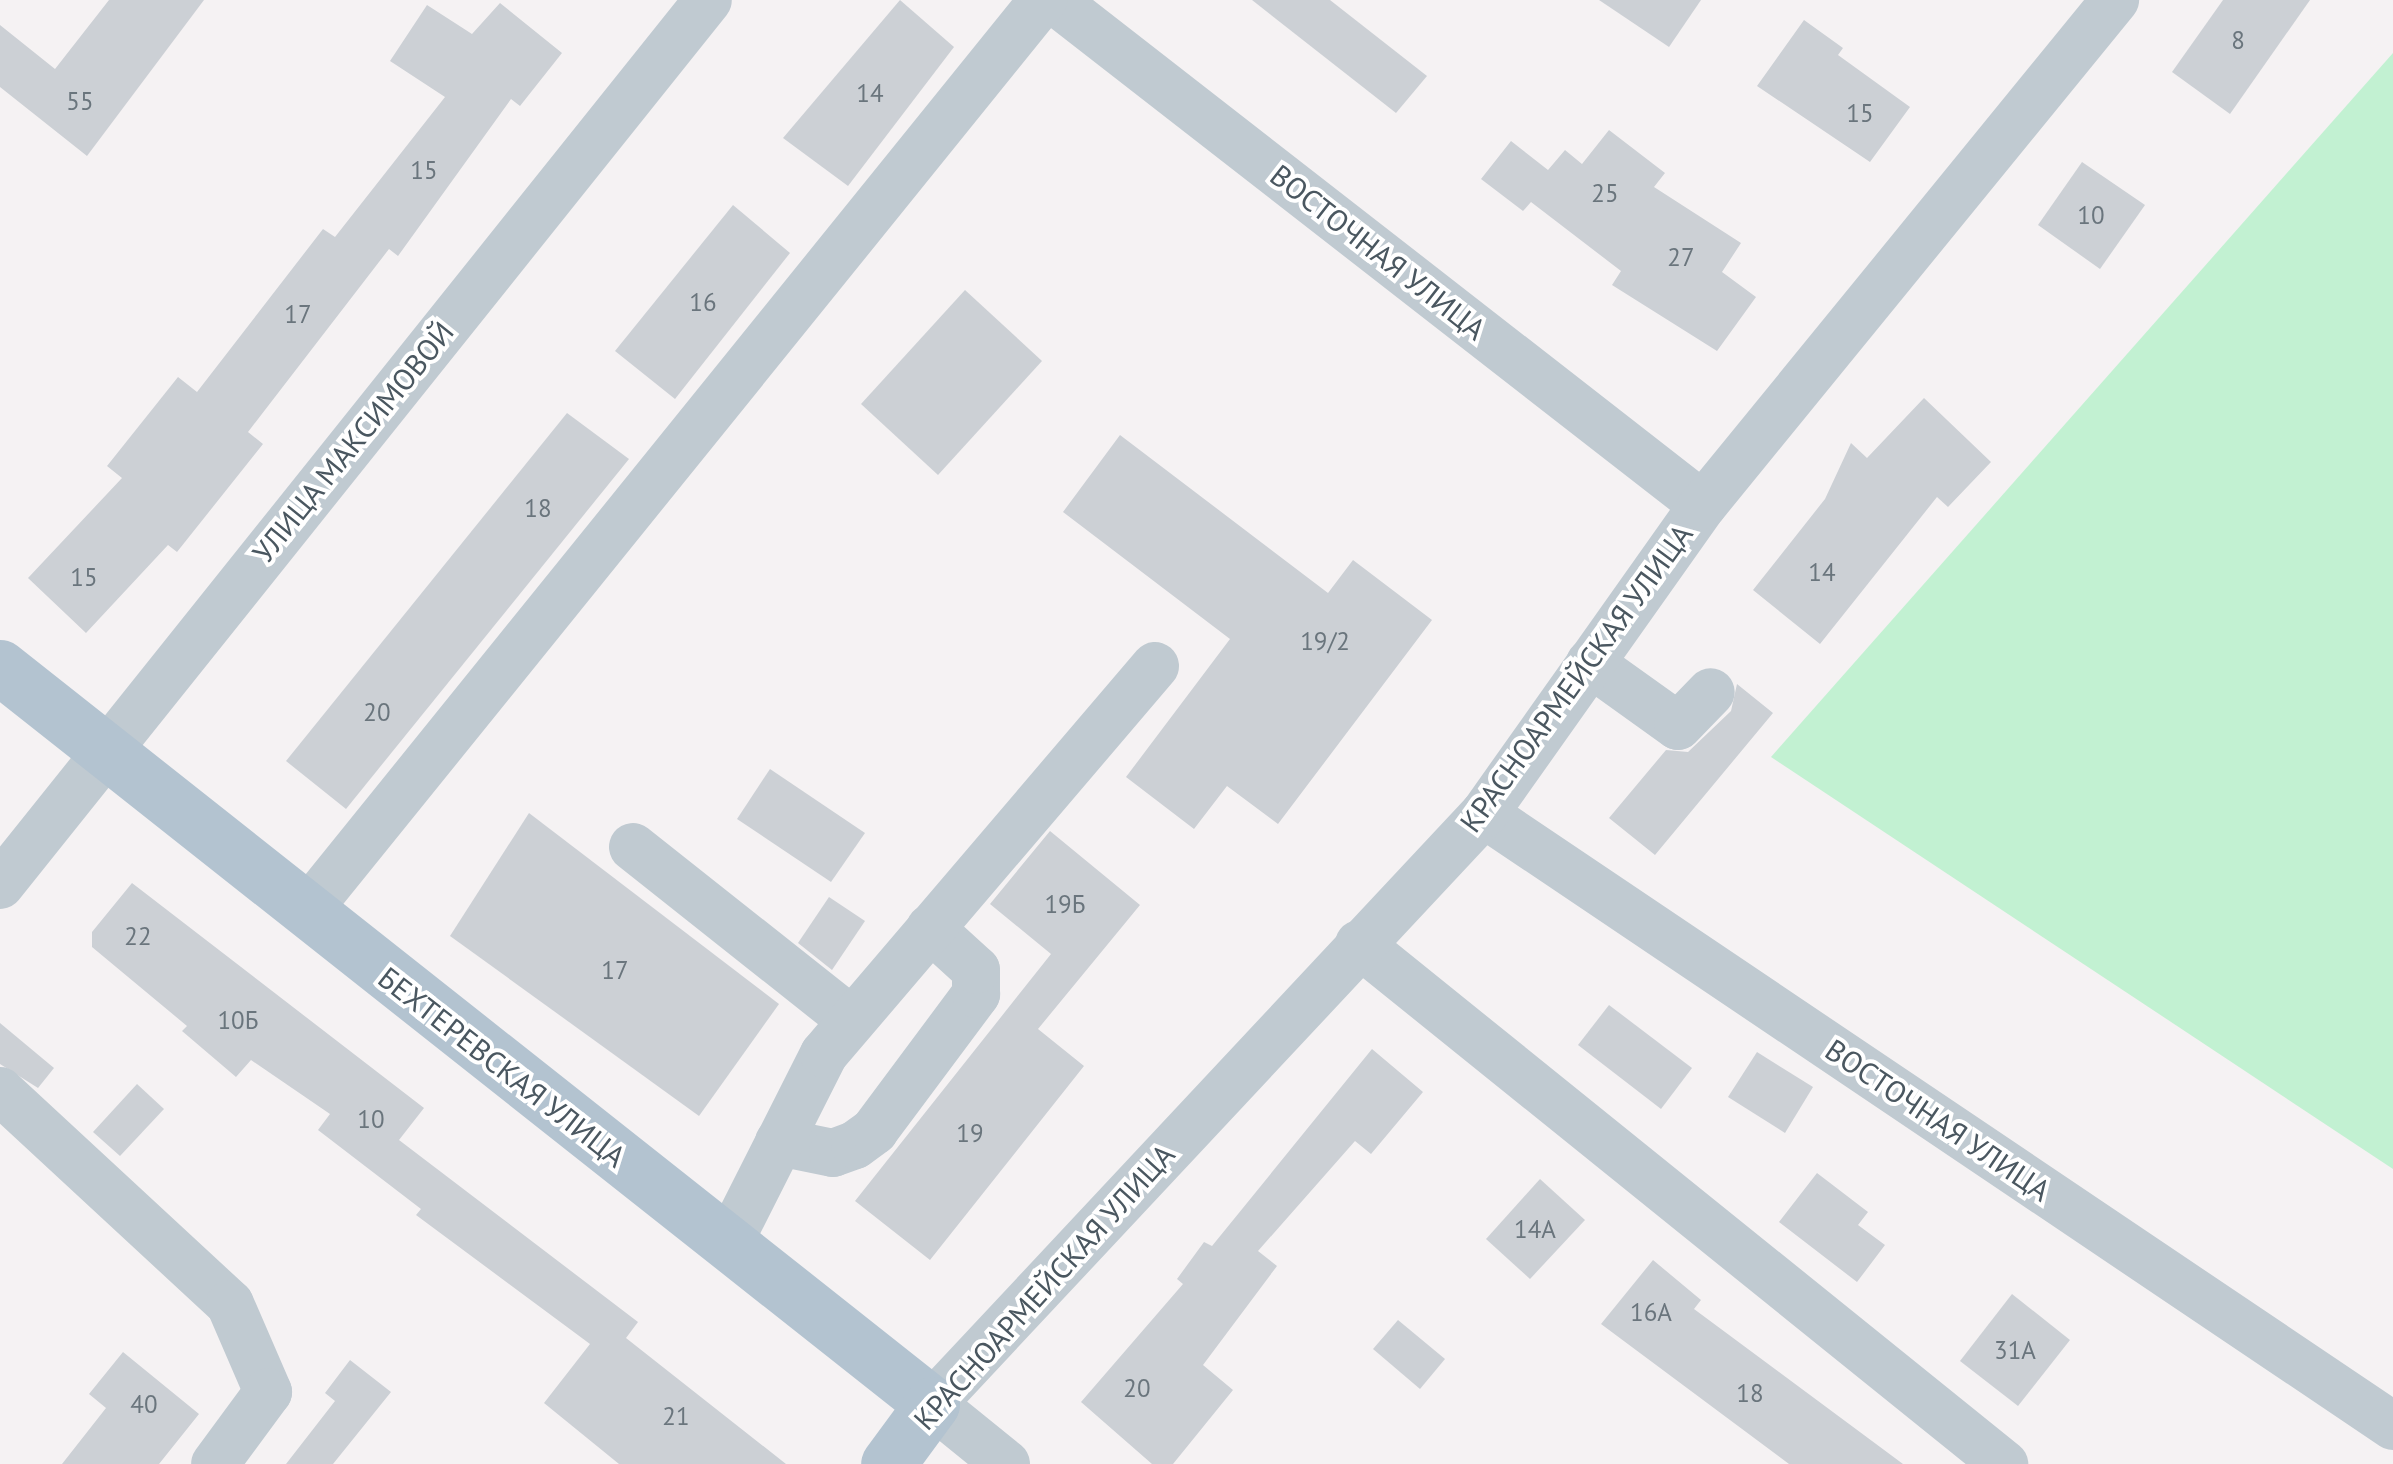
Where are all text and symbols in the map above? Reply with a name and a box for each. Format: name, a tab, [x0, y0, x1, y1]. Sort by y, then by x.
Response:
house number: 8	[2231, 25, 2245, 55]
house number: 14	[856, 78, 884, 108]
house number: 55	[66, 86, 94, 116]
house number: 15	[1846, 98, 1874, 128]
house number: 15	[410, 155, 438, 185]
street label: ВОСТОЧНАЯ УЛИЦА	[1263, 157, 1493, 347]
house number: 25	[1591, 178, 1619, 208]
house number: 10	[2077, 200, 2105, 230]
house number: 27	[1667, 242, 1695, 272]
house number: 16	[689, 287, 717, 317]
house number: 17	[284, 299, 312, 329]
street label: УЛИЦА МАКСИМОВОЙ	[245, 314, 461, 570]
house number: 18	[524, 493, 552, 523]
street label: КРАСНОАРМЕЙСКАЯ УЛИЦА	[1452, 517, 1700, 839]
house number: 14	[1808, 557, 1836, 587]
house number: 15	[70, 562, 98, 592]
house number: 19/2	[1300, 626, 1350, 656]
house number: 20	[363, 697, 391, 727]
house number: 19Б	[1045, 889, 1085, 919]
house number: 22	[124, 921, 152, 951]
house number: 17	[601, 955, 629, 985]
street label: БЕХТЕРЕВСКАЯ УЛИЦА	[371, 959, 633, 1175]
house number: 10Б	[218, 1005, 258, 1035]
street label: ВОСТОЧНАЯ УЛИЦА	[1818, 1031, 2058, 1209]
house number: 10	[357, 1104, 385, 1134]
house number: 19	[956, 1118, 984, 1148]
street label: КРАСНОАРМЕЙСКАЯ УЛИЦА	[906, 1136, 1182, 1438]
house number: 14А	[1514, 1214, 1556, 1244]
house number: 16А	[1630, 1297, 1672, 1327]
house number: 31А	[1994, 1335, 2036, 1365]
house number: 20	[1123, 1373, 1151, 1403]
house number: 18	[1736, 1378, 1764, 1408]
house number: 40	[130, 1389, 158, 1419]
house number: 21	[662, 1401, 690, 1431]

